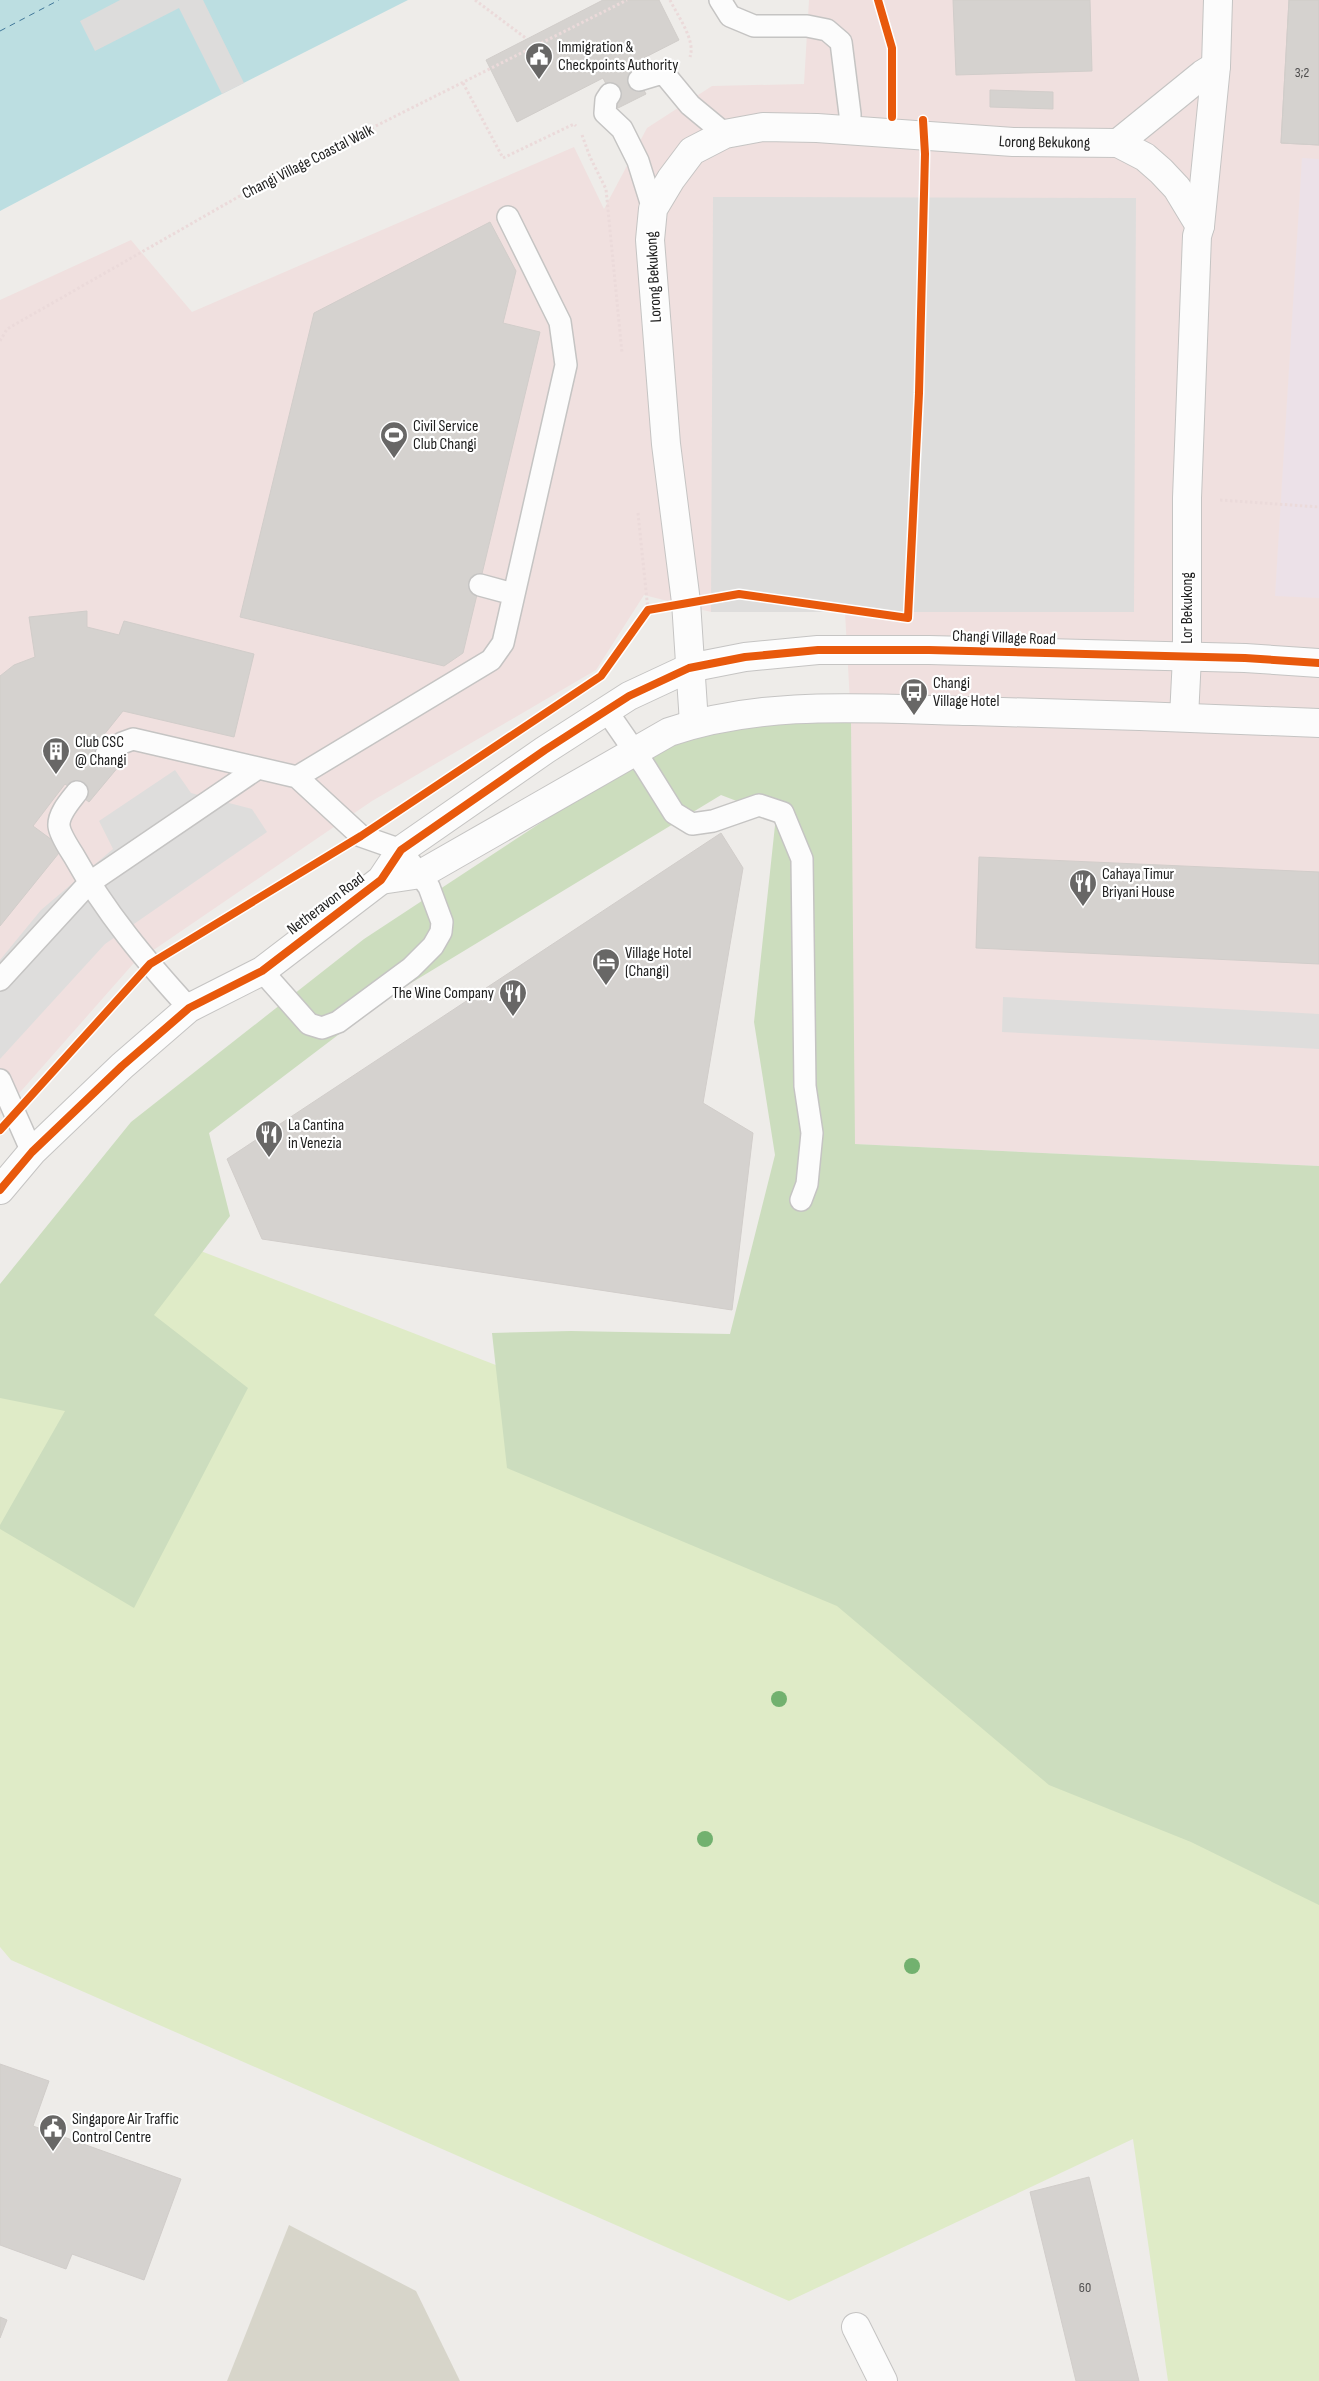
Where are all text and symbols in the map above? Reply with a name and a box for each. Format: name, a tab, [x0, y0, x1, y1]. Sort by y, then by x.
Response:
place label: Immigration & Checkpoints Authority	[558, 38, 678, 75]
public building icon: Immigration & Checkpoints Authority	[524, 41, 554, 80]
house number: 3;2	[1295, 64, 1309, 81]
street label: Changi Village Coastal Walk	[239, 121, 377, 203]
street label: Lorong Bekukong	[998, 132, 1090, 152]
street label: Lorong Bekukong	[642, 231, 666, 323]
place label: Civil Service Club Changi	[413, 417, 478, 454]
sports icon: Civil Service Club Changi	[379, 420, 409, 459]
street label: Lor Bekukong	[1178, 572, 1197, 644]
street label: Changi Village Road	[952, 627, 1056, 649]
place label: Changi Village Hotel	[933, 674, 1000, 711]
bus stop icon: Changi Village Hotel	[899, 677, 929, 716]
place label: Club CSC @ Changi	[75, 733, 126, 770]
building icon: Club CSC @ Changi	[41, 736, 71, 775]
place label: Cahaya Timur Briyani House	[1102, 865, 1175, 902]
restaurant icon: Cahaya Timur Briyani House	[1068, 868, 1098, 907]
street label: Netheravon Road	[284, 869, 368, 939]
place label: Village Hotel (Changi)	[625, 944, 692, 981]
hotel icon: Village Hotel (Changi)	[591, 947, 621, 986]
restaurant icon: The Wine Company	[498, 978, 528, 1017]
place label: The Wine Company	[392, 984, 494, 1003]
place label: La Cantina in Venezia	[288, 1116, 344, 1153]
restaurant icon: La Cantina in Venezia	[254, 1119, 284, 1158]
place label: Singapore Air Traffic Control Centre	[72, 2110, 179, 2147]
public building icon: Singapore Air Traffic Control Centre	[38, 2113, 68, 2152]
house number: 60	[1079, 2279, 1091, 2296]

